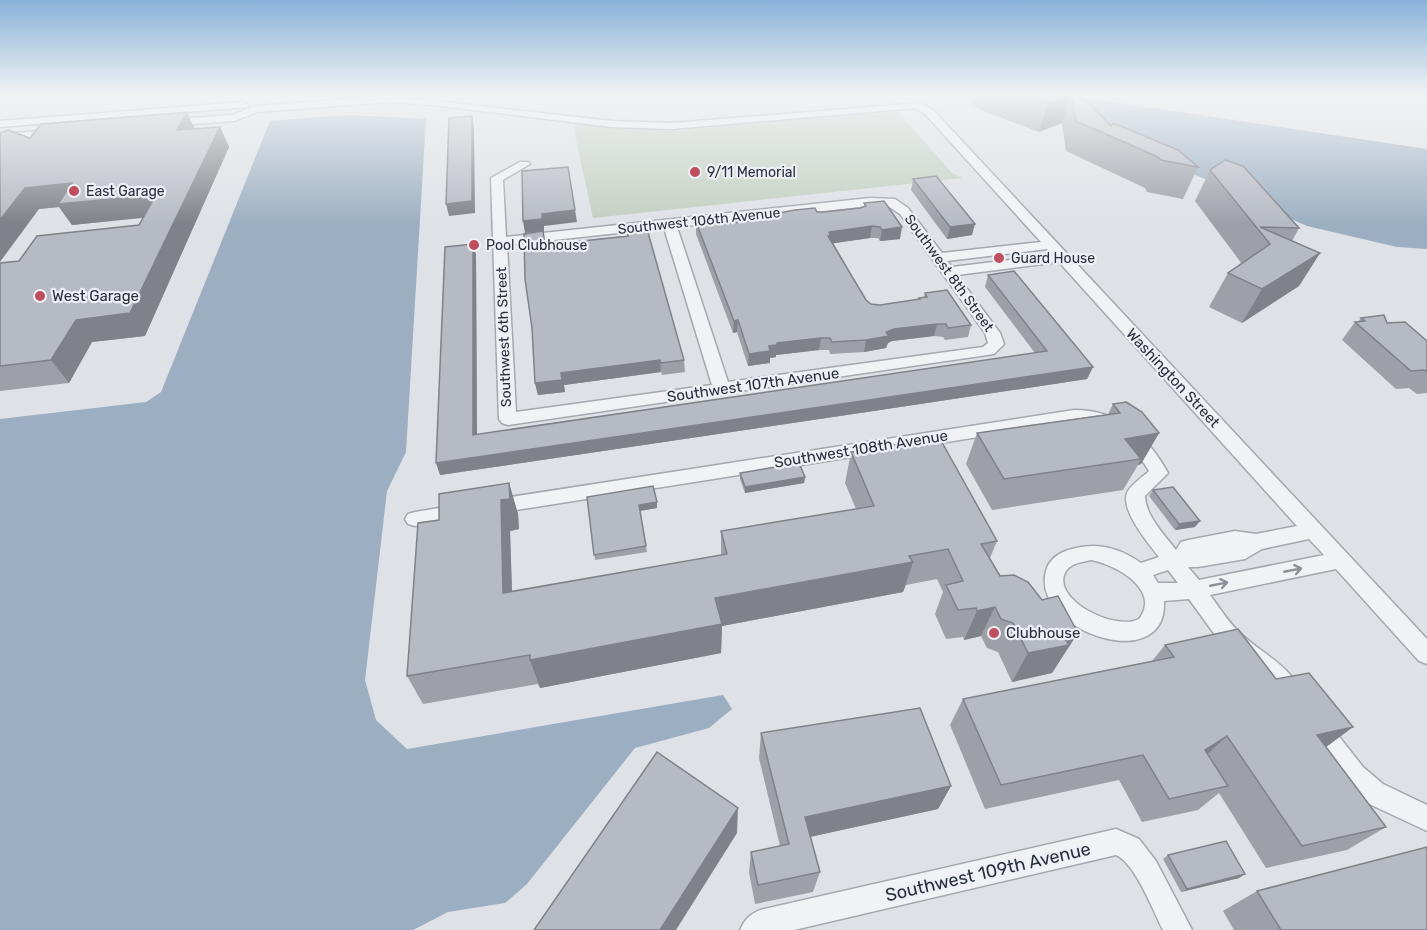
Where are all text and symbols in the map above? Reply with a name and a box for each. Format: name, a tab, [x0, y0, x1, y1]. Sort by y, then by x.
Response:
place label: 9/11 Memorial	[707, 164, 796, 181]
marker: 9/11 Memorial	[688, 165, 702, 179]
place label: East Garage	[86, 183, 165, 200]
marker: East Garage	[67, 184, 81, 198]
street label: Southwest 106th Avenue	[617, 204, 781, 238]
street label: Southwest 8th Street	[901, 211, 998, 335]
place label: Pool Clubhouse	[486, 237, 587, 254]
marker: Pool Clubhouse	[467, 238, 481, 252]
place label: Guard House	[1011, 250, 1095, 267]
marker: Guard House	[992, 251, 1006, 265]
street label: Southwest 6th Street	[493, 266, 515, 407]
place label: West Garage	[52, 287, 139, 305]
marker: West Garage	[33, 289, 47, 303]
street label: Washington Street	[1122, 325, 1224, 431]
street label: Southwest 107th Avenue	[666, 364, 840, 406]
street label: Southwest 108th Avenue	[773, 426, 949, 472]
one-way arrow	[1283, 563, 1302, 575]
one-way arrow	[1209, 578, 1228, 589]
place label: Clubhouse	[1006, 624, 1080, 642]
marker: Clubhouse	[987, 626, 1001, 640]
street label: Southwest 109th Avenue	[883, 838, 1093, 906]

